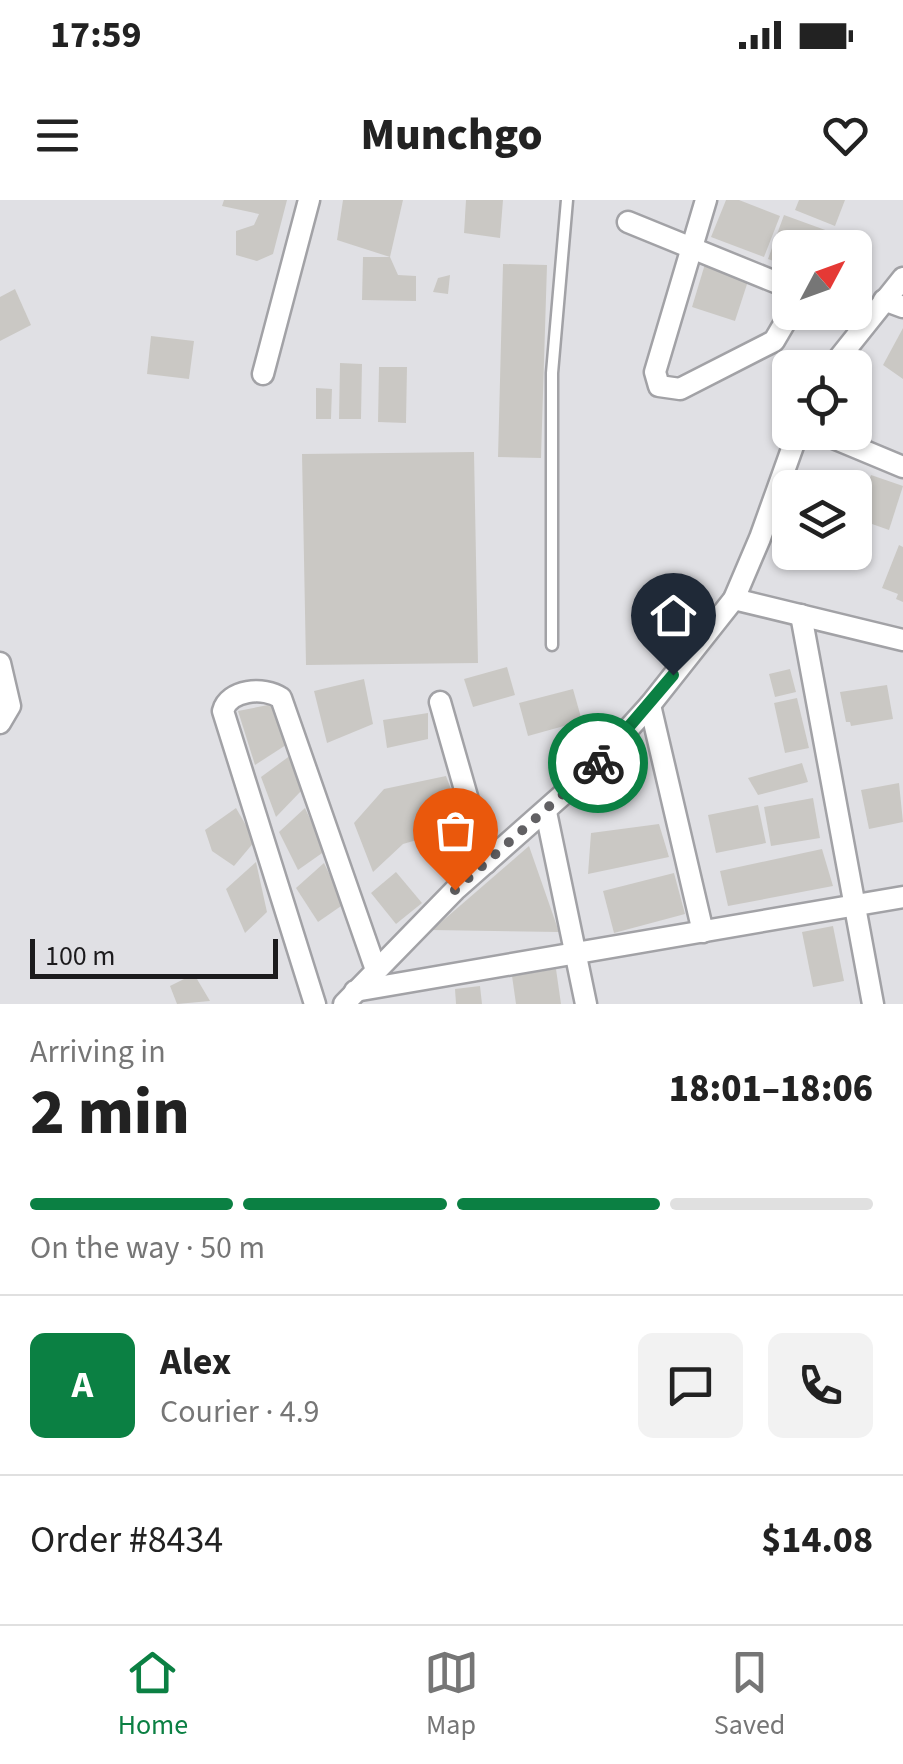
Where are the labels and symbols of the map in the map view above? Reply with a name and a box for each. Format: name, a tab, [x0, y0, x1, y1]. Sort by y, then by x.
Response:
north arrow	[772, 230, 872, 330]
pin	[631, 573, 716, 676]
courier	[548, 713, 648, 813]
pin	[413, 788, 498, 891]
scale bar	[30, 934, 278, 978]

